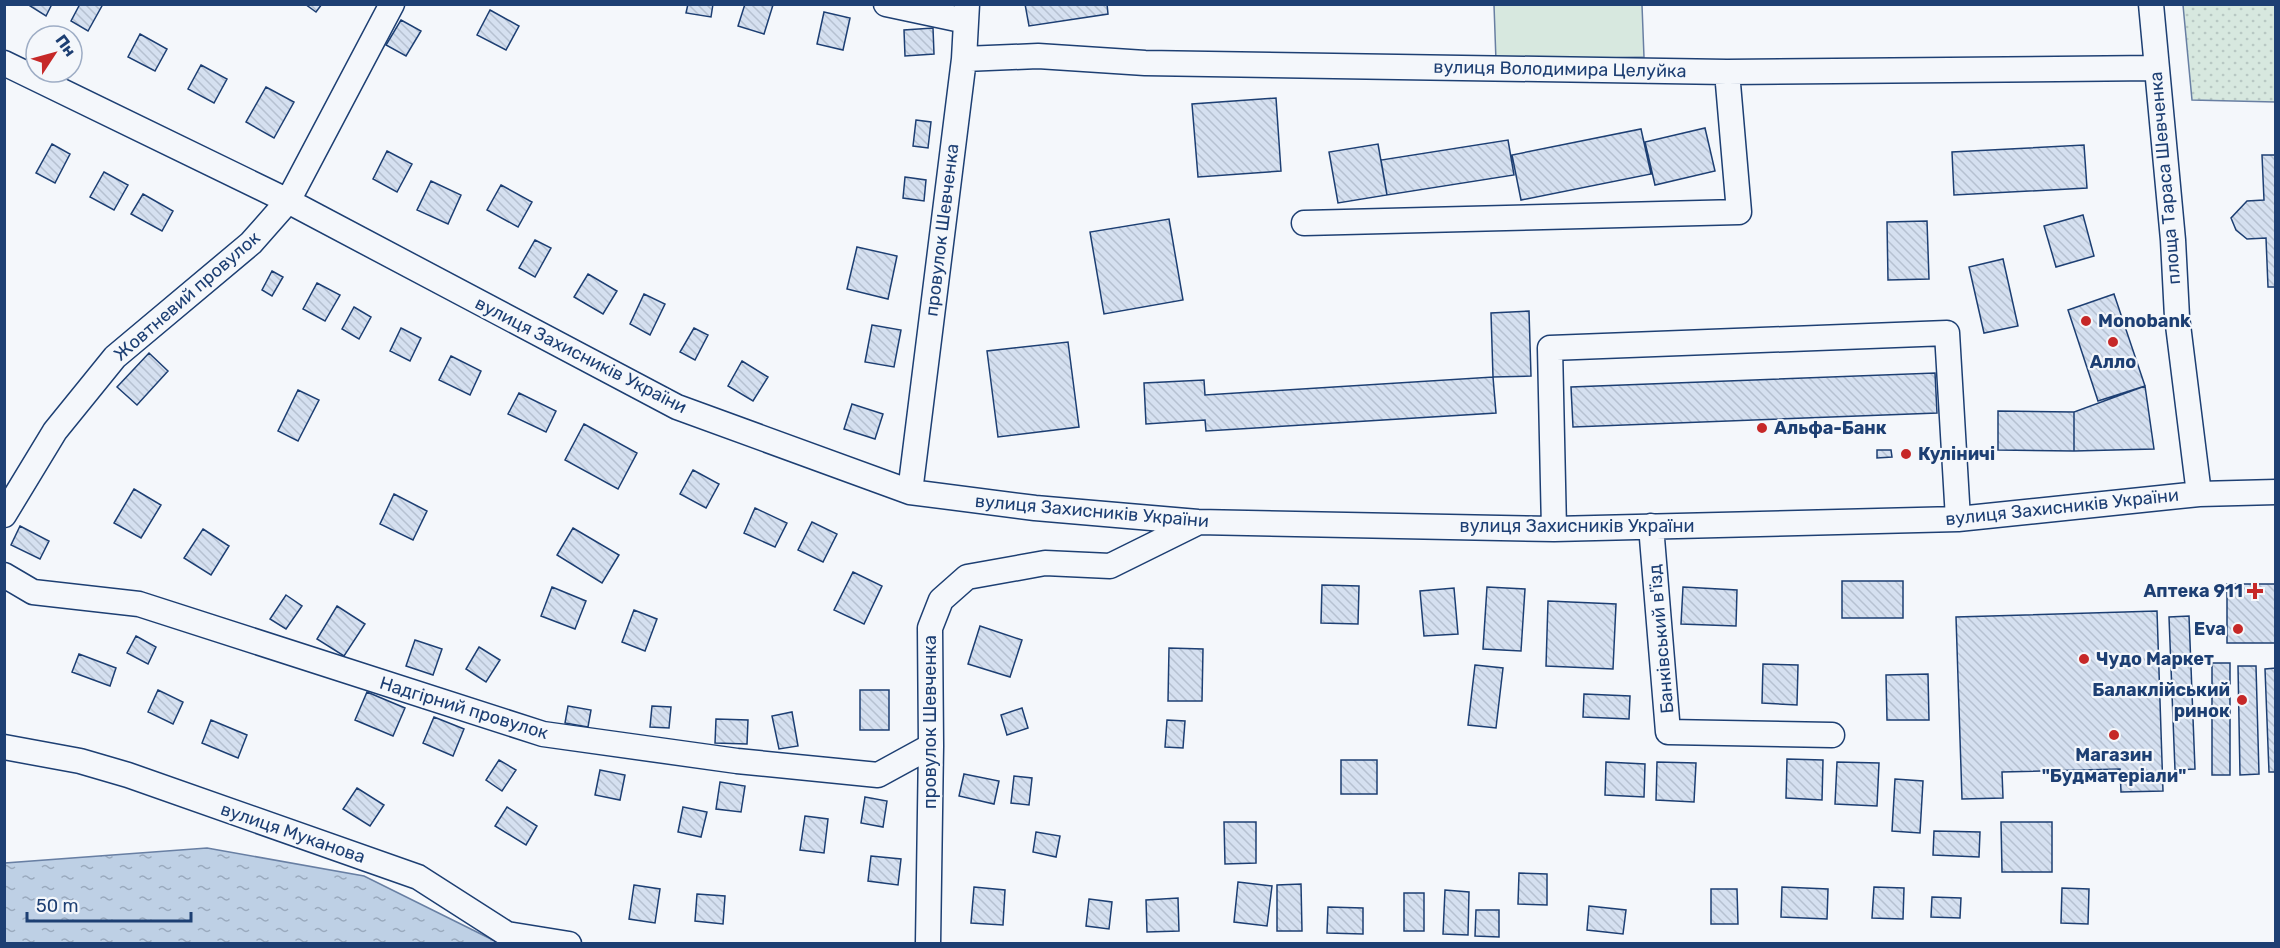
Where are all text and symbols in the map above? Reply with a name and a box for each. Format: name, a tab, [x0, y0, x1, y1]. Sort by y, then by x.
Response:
north arrow	[24, 24, 84, 84]
text: Пн	[52, 31, 80, 60]
street label: вулиця Володимира Целуйка	[1433, 56, 1687, 82]
street label: площа Тараса Шевченка	[2145, 71, 2185, 285]
street label: провулок Шевченка	[920, 142, 964, 318]
street label: Жовтневий провулок	[109, 226, 265, 365]
street label: вулиця Захисників України	[471, 292, 691, 418]
place label: Monobank	[2098, 310, 2191, 332]
marker: Monobank	[2079, 314, 2093, 328]
marker: Алло	[2106, 335, 2120, 349]
place label: Алло	[2090, 351, 2136, 373]
place label: Альфа-Банк	[1774, 417, 1887, 439]
marker: Альфа-Банк	[1755, 421, 1769, 435]
place label: Куліничі	[1918, 443, 1995, 465]
marker: Куліничі	[1899, 447, 1913, 461]
street label: вулиця Захисників України	[1944, 484, 2180, 530]
street label: вулиця Захисників України	[974, 490, 1210, 532]
street label: вулиця Захисників України	[1460, 515, 1694, 537]
street label: Банківський в'їзд	[1643, 563, 1678, 715]
place label: Аптека 911	[2143, 580, 2243, 602]
marker: Аптека 911	[2248, 584, 2262, 598]
place label: Eva	[2194, 618, 2226, 640]
marker: Eva	[2231, 622, 2245, 636]
street label: провулок Шевченка	[919, 635, 941, 809]
place label: Чудо Маркет	[2096, 648, 2214, 670]
marker: Чудо Маркет	[2077, 652, 2091, 666]
street label: Надгірний провулок	[377, 672, 551, 744]
place label: Балаклійський ринок	[2092, 679, 2230, 722]
marker: Балаклійський ринок	[2235, 693, 2249, 707]
marker: Магазин "Будматеріали"	[2107, 728, 2121, 742]
place label: Магазин "Будматеріали"	[2042, 744, 2186, 787]
street label: вулиця Муканова	[218, 798, 368, 868]
scale bar	[27, 885, 190, 923]
text: 50 m	[36, 895, 79, 917]

